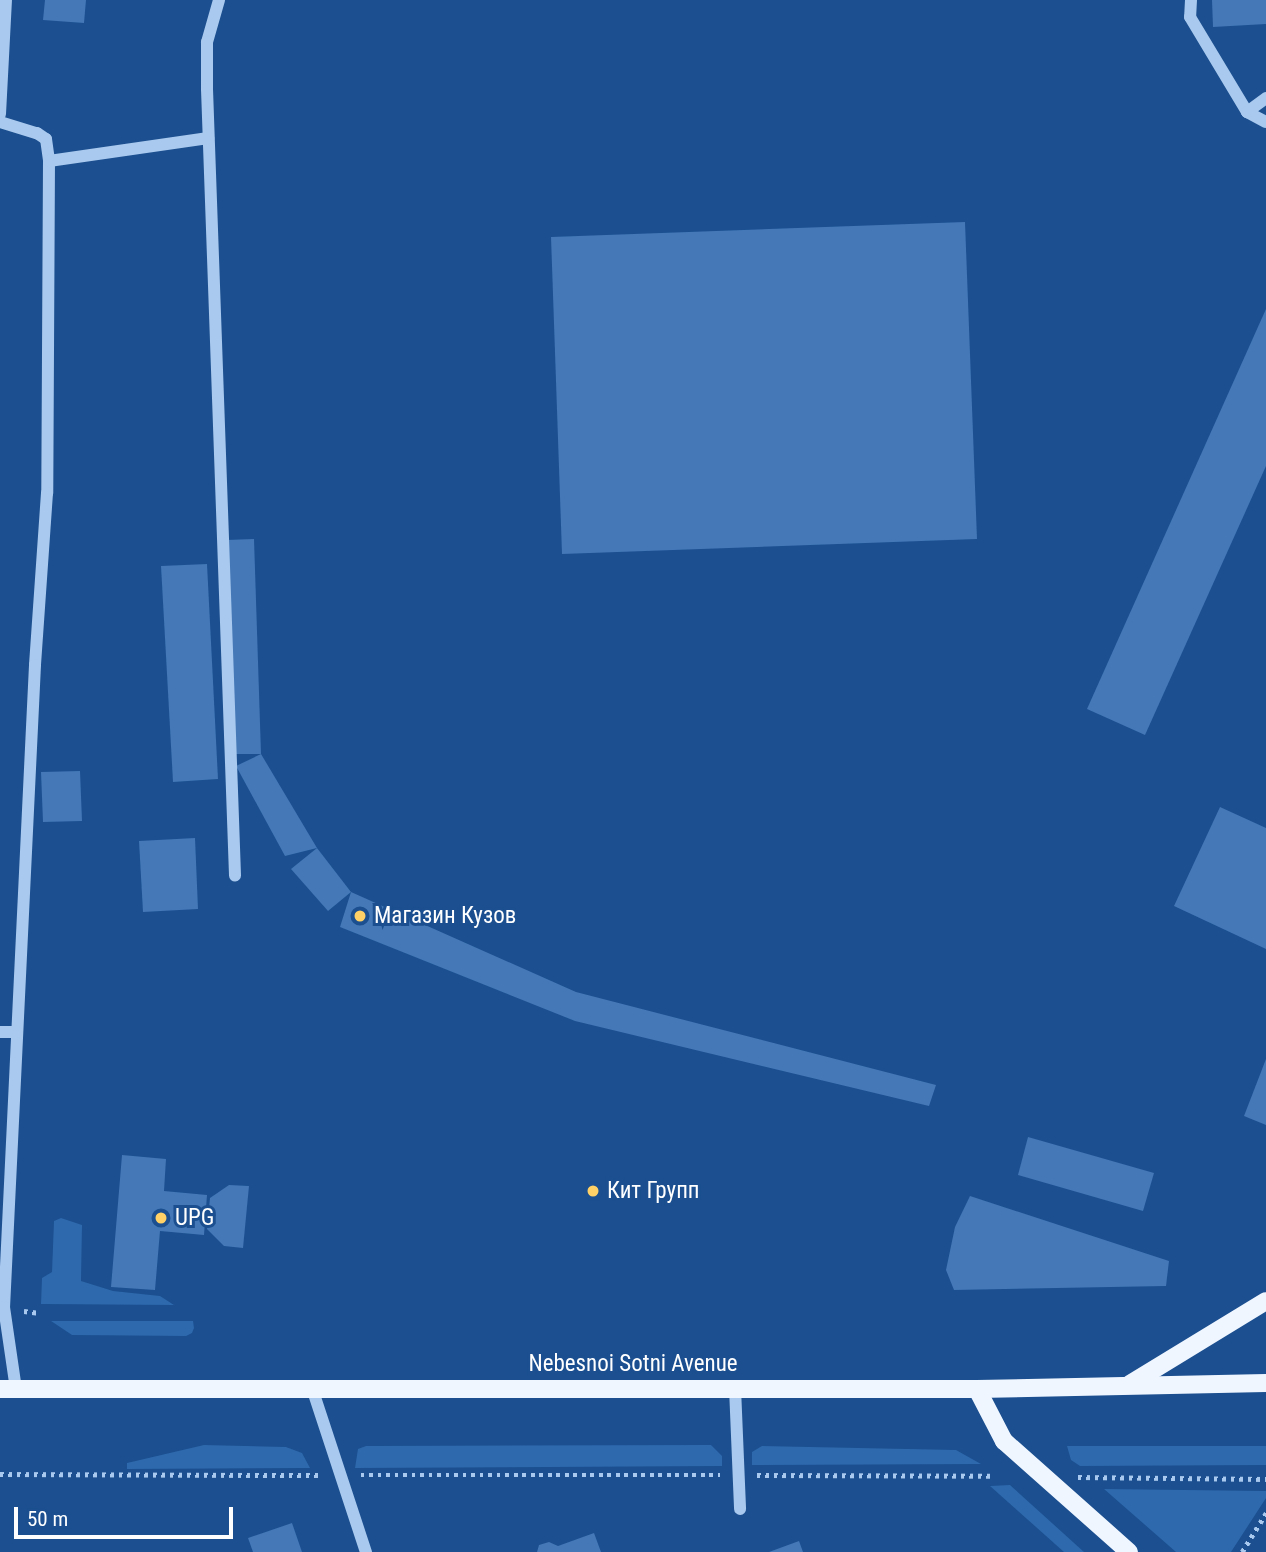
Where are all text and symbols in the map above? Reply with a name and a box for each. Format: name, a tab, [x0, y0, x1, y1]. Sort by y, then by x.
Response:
place label: Магазин Кузов	[374, 902, 516, 930]
marker: Магазин Кузов	[352, 908, 368, 924]
place label: Кит Групп	[607, 1177, 700, 1205]
marker: Кит Групп	[585, 1183, 601, 1199]
place label: UPG	[175, 1204, 214, 1232]
marker: UPG	[153, 1210, 169, 1226]
street label: Nebesnoi Sotni Avenue	[528, 1350, 738, 1378]
scale bar	[18, 1492, 236, 1536]
text: 50 m	[27, 1507, 68, 1531]

